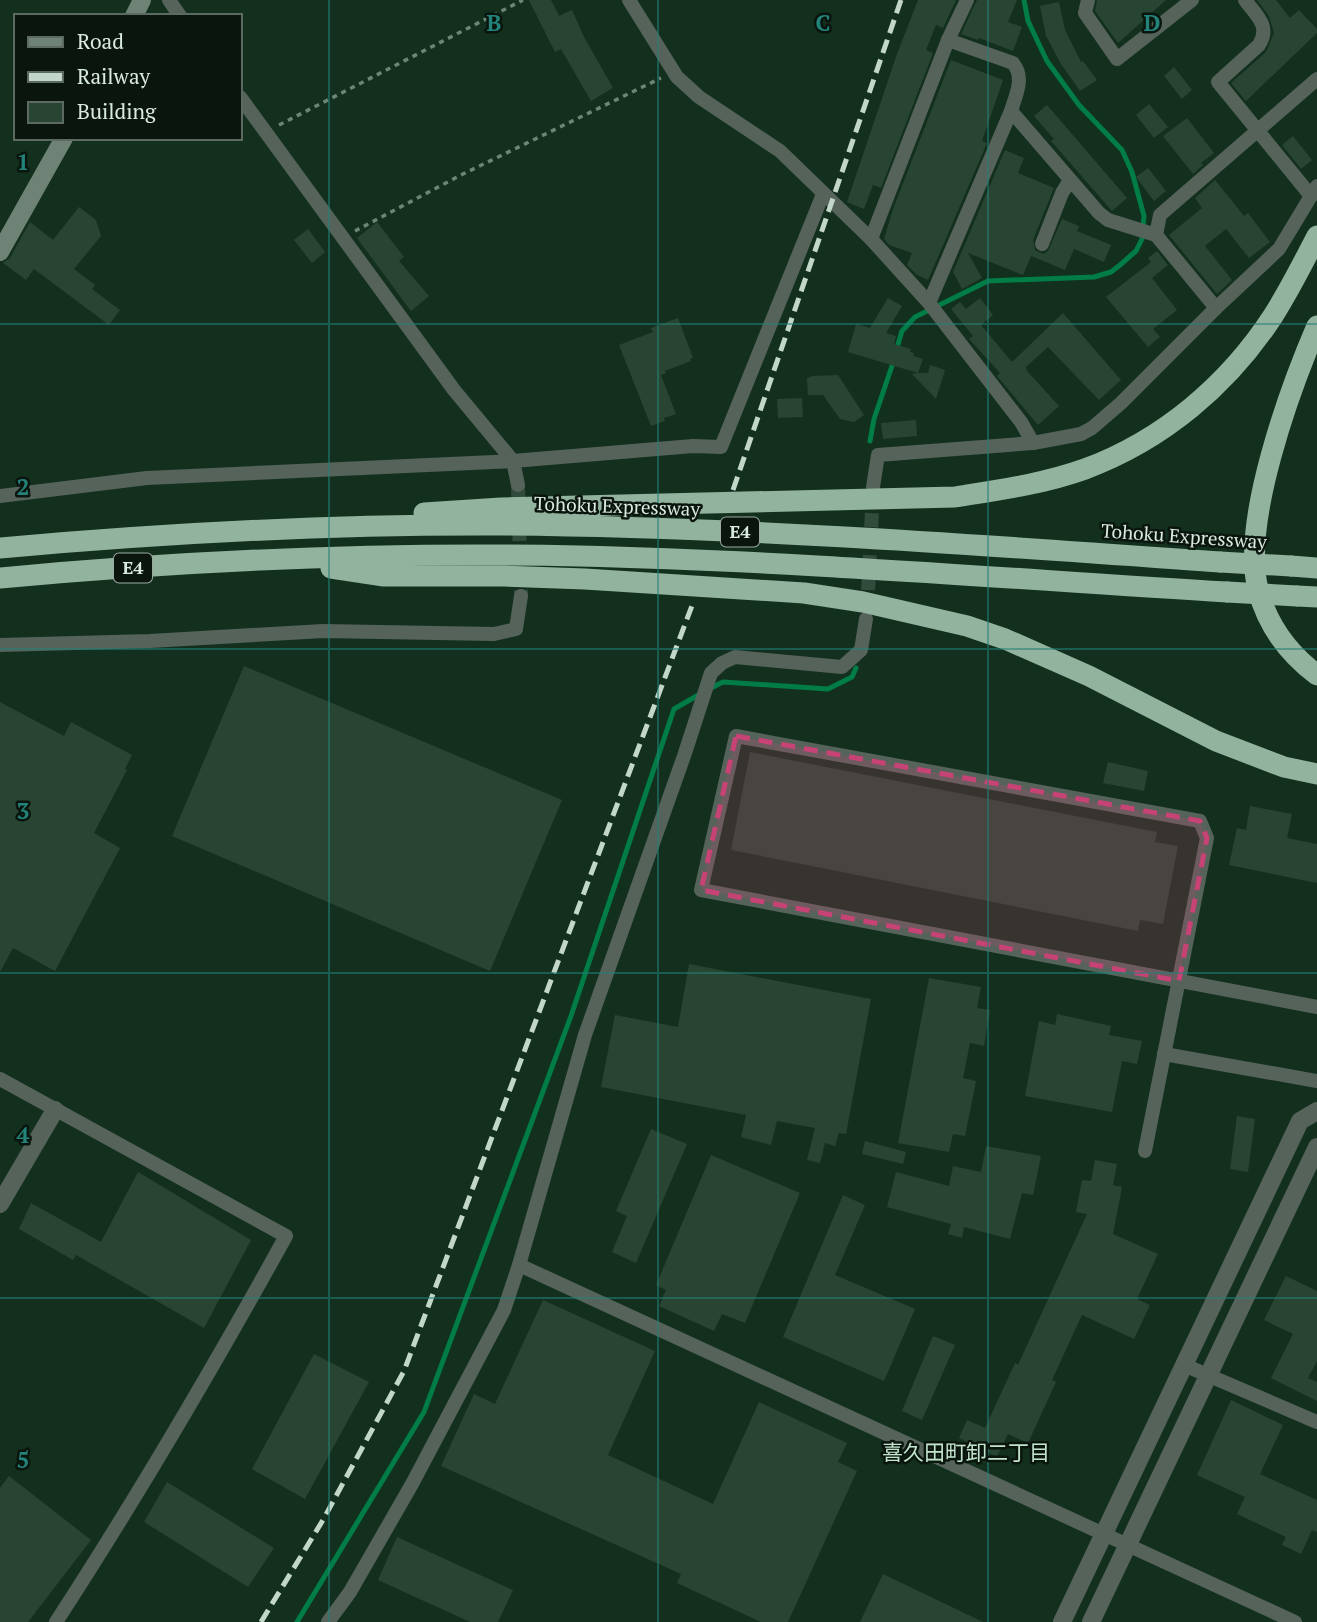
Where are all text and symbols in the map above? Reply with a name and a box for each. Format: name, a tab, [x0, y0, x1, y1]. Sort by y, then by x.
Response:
text: B	[487, 7, 502, 38]
text: C	[816, 7, 831, 38]
text: D	[1144, 7, 1161, 38]
legend	[14, 14, 242, 140]
text: Road	[77, 27, 124, 55]
text: Railway	[77, 62, 151, 90]
text: Building	[77, 97, 157, 125]
text: 1	[17, 146, 30, 177]
text: 2	[17, 471, 30, 502]
street label: Tohoku Expressway	[534, 490, 701, 521]
street label: Tohoku Expressway	[1100, 517, 1268, 554]
road number: E4	[721, 518, 759, 546]
road number: E4	[114, 554, 152, 582]
text: 3	[17, 795, 30, 826]
text: 4	[17, 1119, 30, 1150]
district label: 喜久田町卸二丁目	[882, 1438, 1050, 1466]
text: 5	[17, 1444, 30, 1475]

